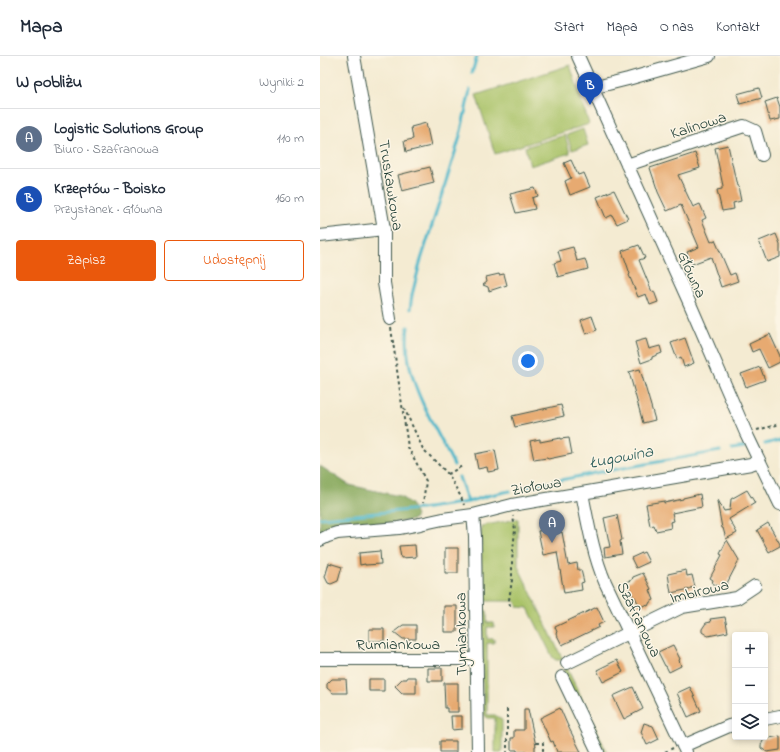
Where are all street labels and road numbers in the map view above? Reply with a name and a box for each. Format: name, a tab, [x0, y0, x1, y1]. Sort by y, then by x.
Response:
street label: Kalinowa	[668, 106, 730, 146]
street label: Truskawkowa	[371, 138, 409, 232]
street label: Główna	[670, 248, 712, 302]
street label: Ziołowa	[509, 471, 563, 503]
street label: Imbirowa	[668, 573, 731, 611]
street label: Szafranowa	[610, 578, 667, 662]
street label: Tymiankowa	[449, 592, 475, 676]
street label: Rumiankowa	[356, 633, 440, 657]

